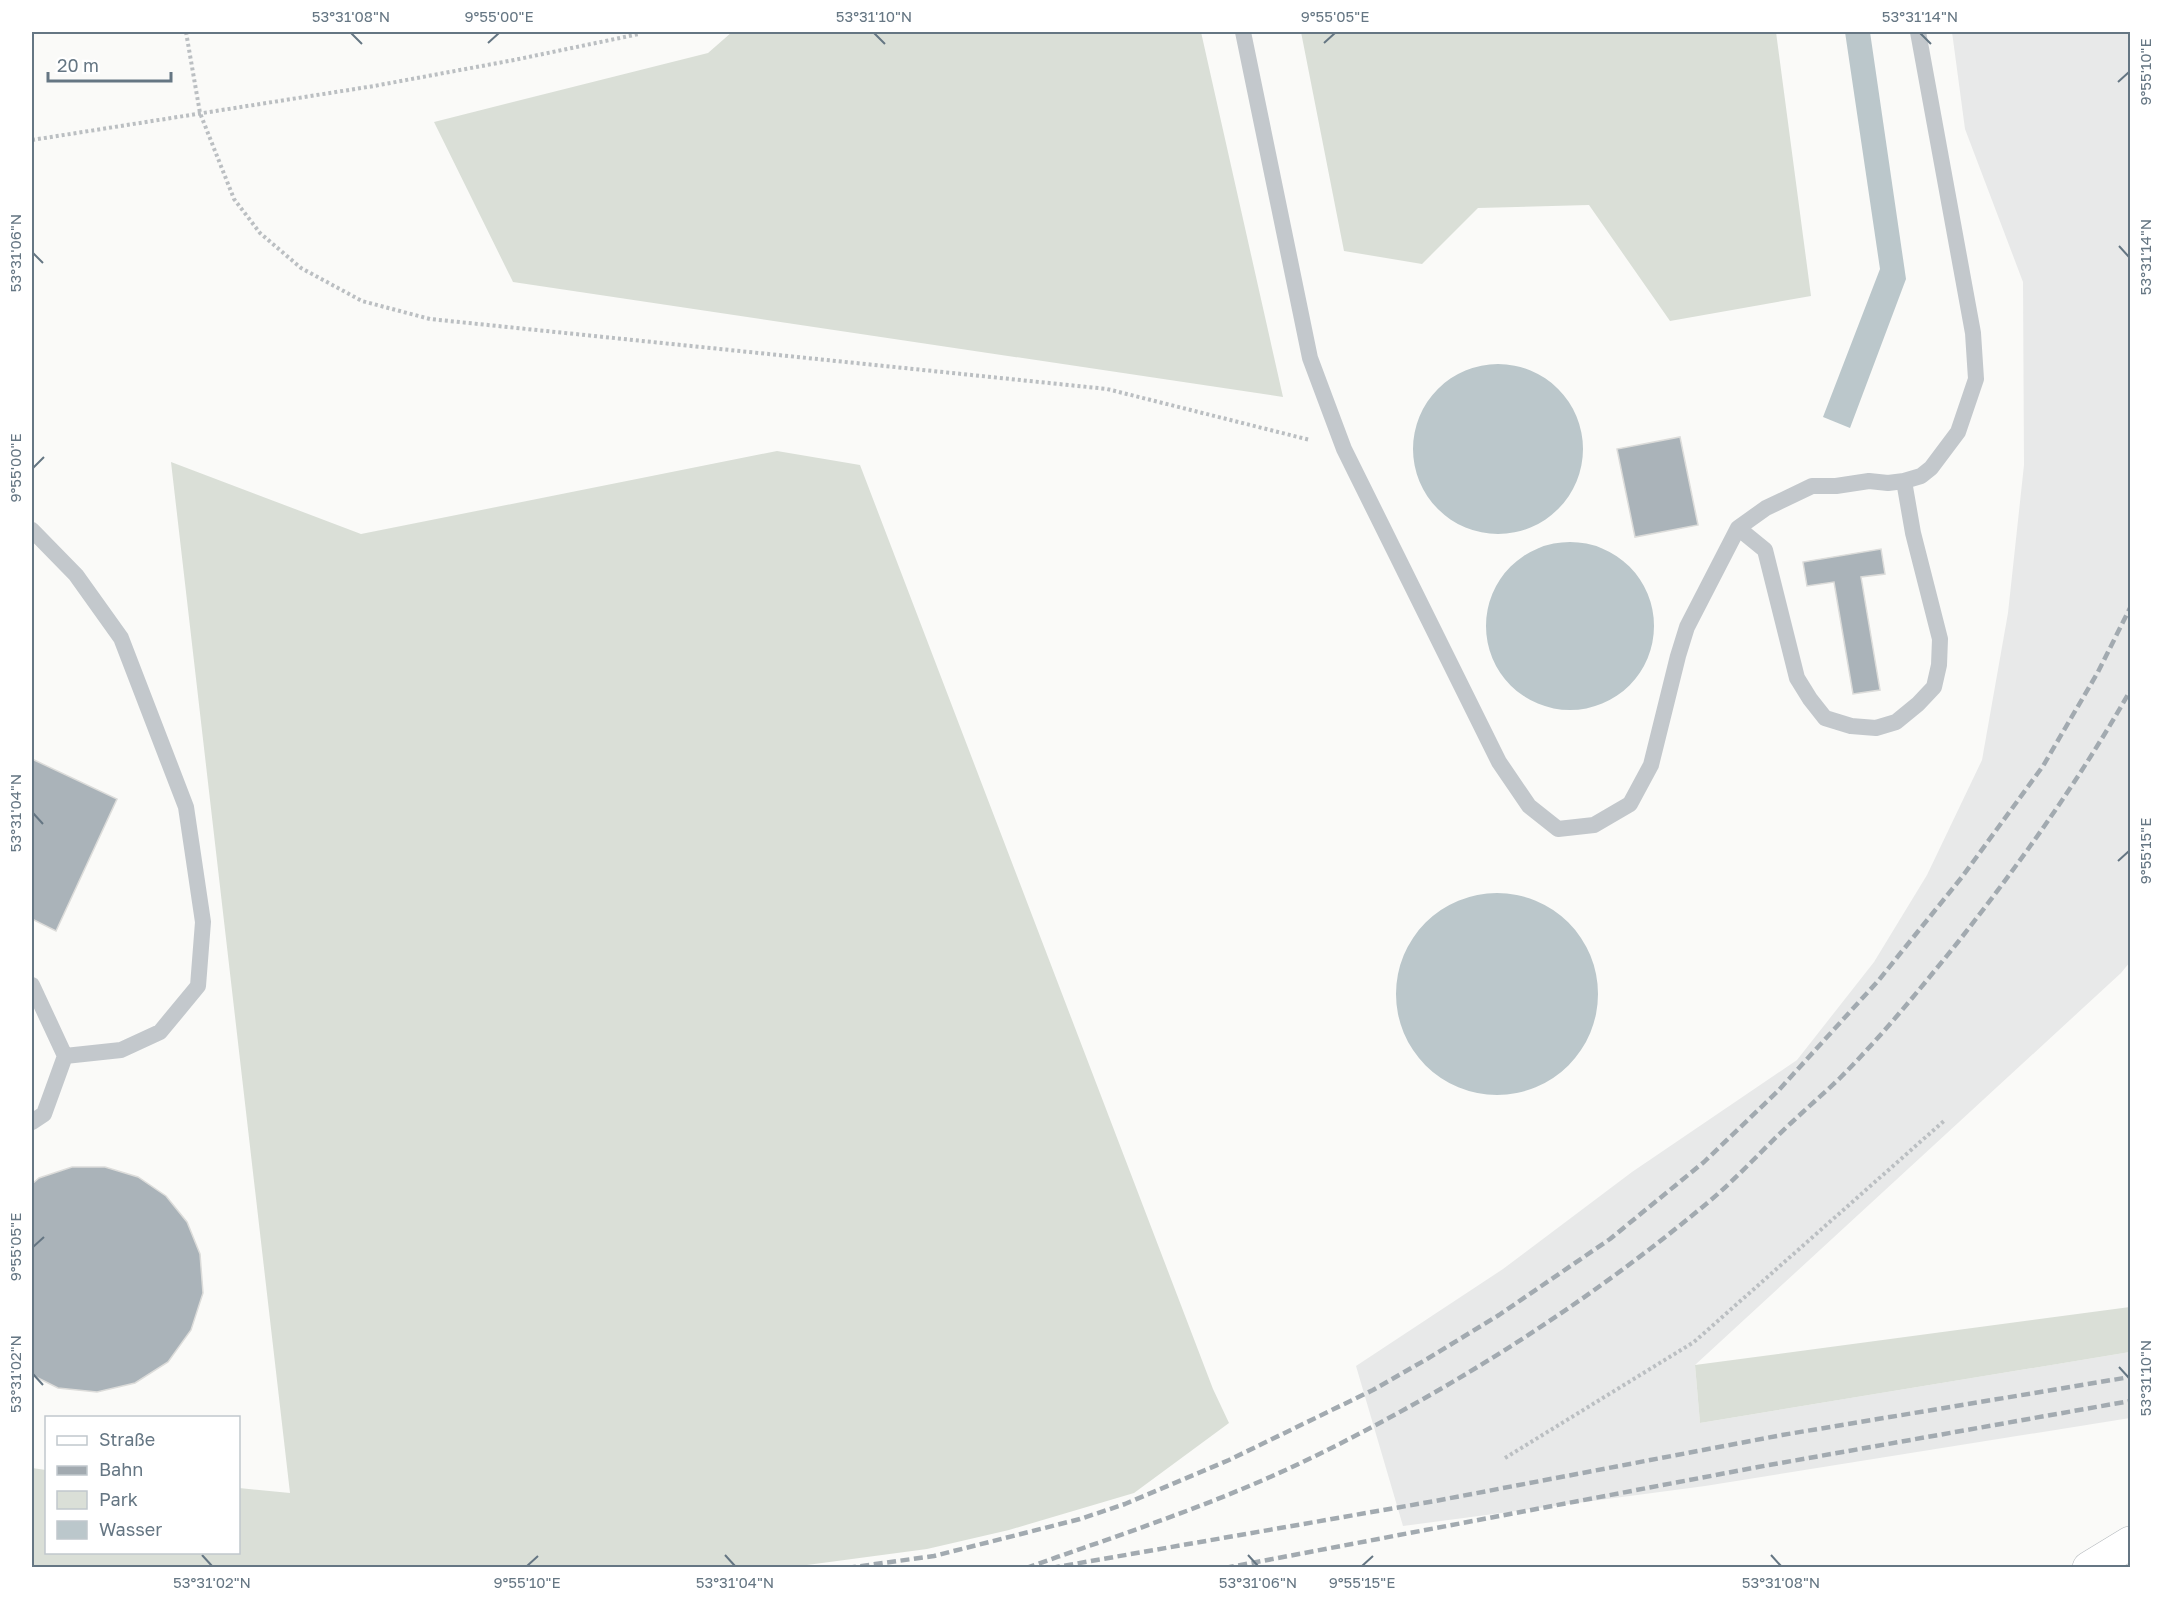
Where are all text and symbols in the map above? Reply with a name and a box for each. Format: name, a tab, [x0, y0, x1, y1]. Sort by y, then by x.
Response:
text: 53°31'08"N	[312, 7, 390, 25]
text: 9°55'00"E	[464, 7, 534, 25]
text: 53°31'10"N	[836, 7, 912, 25]
text: 9°55'05"E	[1301, 7, 1369, 25]
text: 53°31'14"N	[1882, 7, 1958, 25]
text: 9°55'10"E	[2136, 38, 2154, 106]
scale bar	[48, 45, 171, 83]
text: 20 m	[57, 54, 99, 76]
text: 53°31'06"N	[6, 214, 24, 292]
text: 53°31'14"N	[2136, 219, 2154, 295]
text: 9°55'00"E	[6, 433, 24, 503]
text: 53°31'04"N	[6, 774, 24, 852]
text: 9°55'15"E	[2136, 818, 2154, 884]
text: 9°55'05"E	[6, 1213, 24, 1281]
text: 53°31'02"N	[6, 1335, 24, 1413]
text: 53°31'10"N	[2136, 1340, 2154, 1416]
legend	[45, 1416, 240, 1554]
text: Straße	[99, 1428, 155, 1450]
text: Bahn	[99, 1458, 143, 1480]
text: Park	[99, 1488, 138, 1510]
text: Wasser	[99, 1518, 162, 1540]
text: 53°31'02"N	[173, 1573, 251, 1591]
text: 9°55'10"E	[493, 1573, 561, 1591]
text: 53°31'04"N	[696, 1573, 774, 1591]
text: 53°31'06"N	[1219, 1573, 1297, 1591]
text: 9°55'15"E	[1329, 1573, 1395, 1591]
text: 53°31'08"N	[1742, 1573, 1820, 1591]

